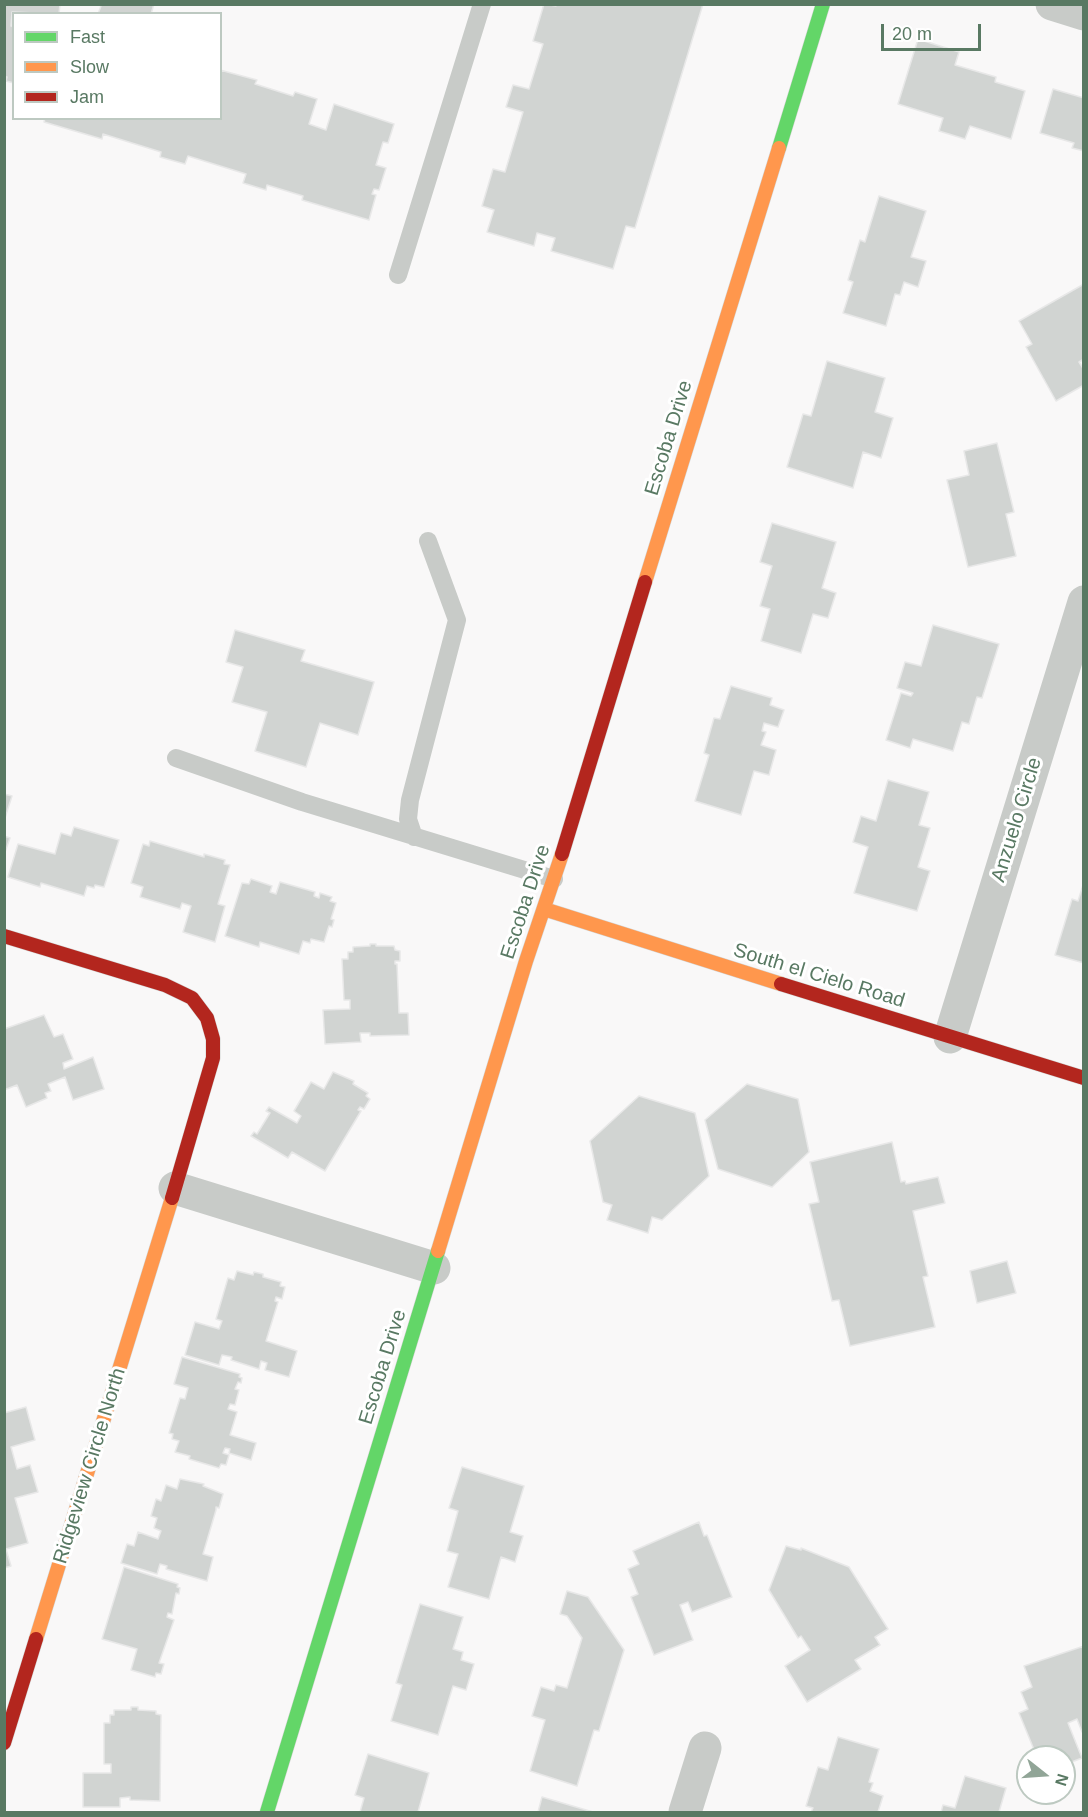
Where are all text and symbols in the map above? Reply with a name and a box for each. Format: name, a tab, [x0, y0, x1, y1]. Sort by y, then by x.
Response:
legend	[12, 12, 222, 120]
scale bar	[884, 12, 984, 50]
text: 20 m	[892, 24, 932, 44]
text: Fast	[70, 27, 105, 47]
text: Slow	[70, 57, 109, 77]
text: Jam	[70, 87, 104, 107]
street label: Escoba Drive	[640, 378, 698, 498]
street label: Anzuelo Circle	[987, 755, 1047, 885]
street label: Escoba Drive	[496, 842, 556, 962]
street label: South el Cielo Road	[730, 939, 908, 1013]
street label: Escoba Drive	[354, 1307, 412, 1427]
street label: Ridgeview Circle North	[49, 1365, 131, 1567]
north arrow	[1016, 1745, 1076, 1805]
text: N	[1052, 1772, 1072, 1788]

